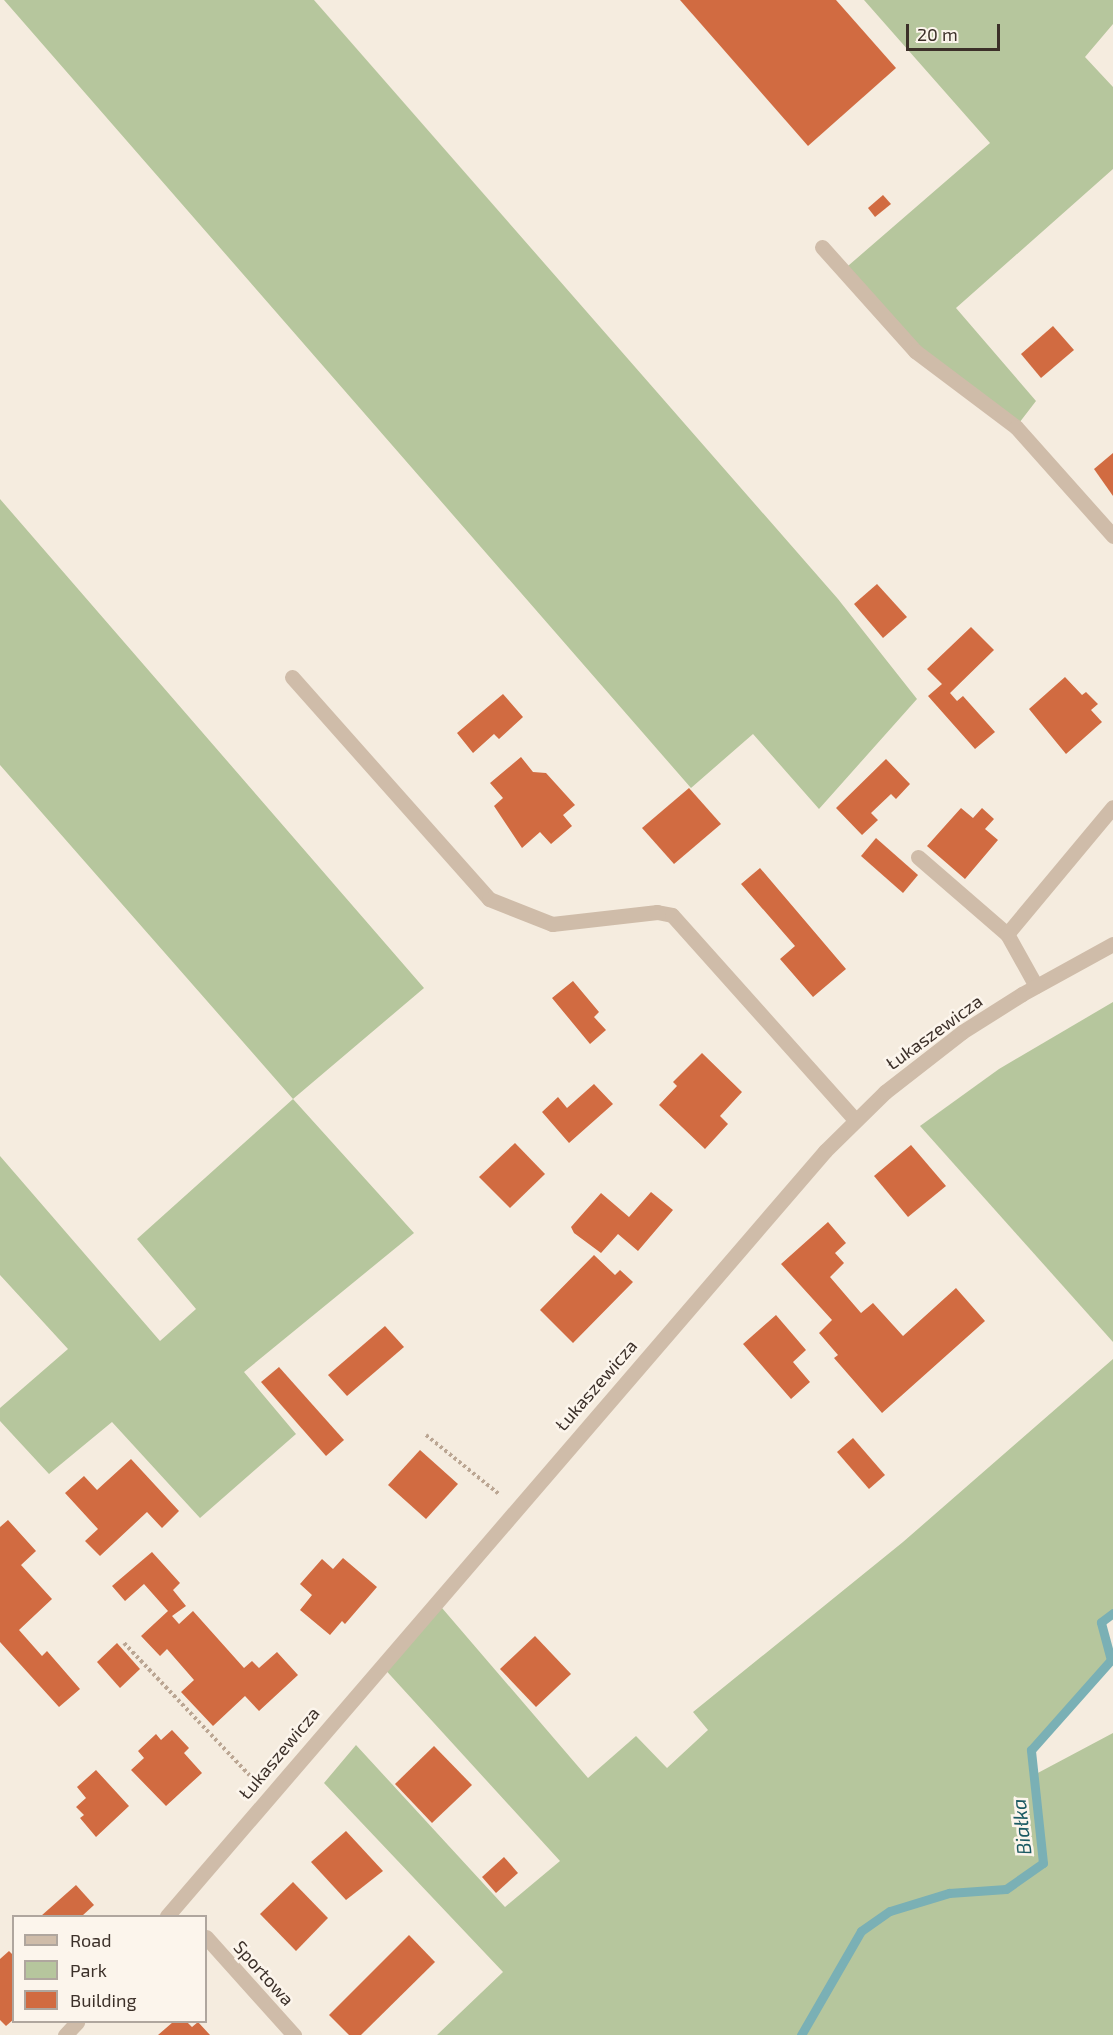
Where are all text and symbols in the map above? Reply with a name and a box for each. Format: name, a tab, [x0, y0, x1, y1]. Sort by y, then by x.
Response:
scale bar	[909, 12, 1004, 50]
text: 20 m	[917, 23, 958, 45]
street label: Łukaszewicza	[882, 990, 986, 1074]
street label: Łukaszewicza	[551, 1335, 641, 1435]
street label: Łukaszewicza	[234, 1702, 324, 1804]
water label: Białka	[1006, 1798, 1036, 1856]
legend	[12, 1915, 207, 2023]
text: Road	[70, 1929, 111, 1951]
street label: Sportowa	[229, 1936, 299, 2010]
text: Park	[70, 1959, 107, 1981]
text: Building	[70, 1989, 137, 2011]

